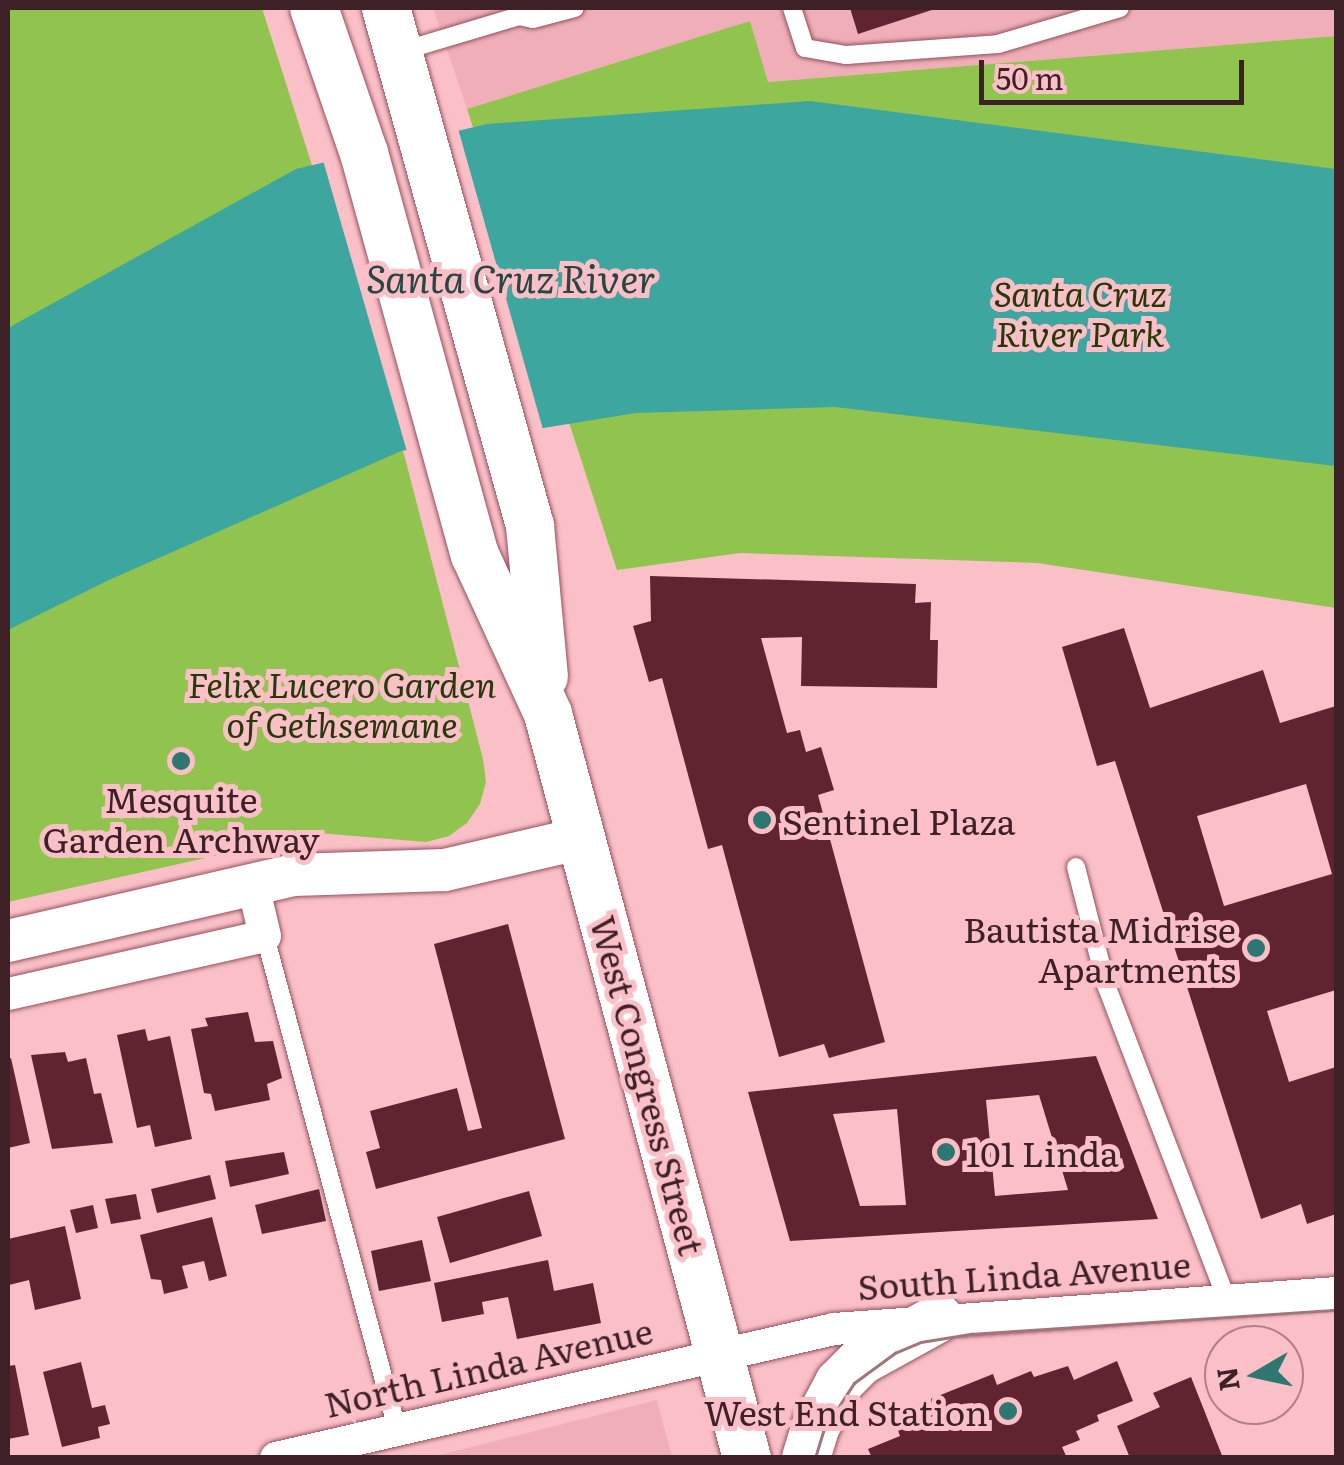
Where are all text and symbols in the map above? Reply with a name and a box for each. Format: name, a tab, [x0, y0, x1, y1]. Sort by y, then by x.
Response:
scale bar	[984, 40, 1249, 102]
text: 50 m	[996, 55, 1064, 99]
water label: Santa Cruz River	[366, 254, 656, 300]
park label: Santa Cruz River Park	[994, 271, 1166, 353]
park label: Felix Lucero Garden of Gethsemane	[188, 662, 496, 744]
marker: Mesquite Garden Archway	[170, 750, 192, 772]
place label: Mesquite Garden Archway	[42, 777, 320, 859]
place label: Sentinel Plaza	[782, 799, 1016, 841]
marker: Sentinel Plaza	[751, 809, 773, 831]
place label: Bautista Midrise Apartments	[963, 907, 1236, 989]
street label: West Congress Street	[584, 911, 714, 1259]
marker: Bautista Midrise Apartments	[1245, 937, 1267, 959]
place label: 101 Linda	[966, 1131, 1119, 1173]
marker: 101 Linda	[935, 1141, 957, 1163]
street label: South Linda Avenue	[856, 1241, 1192, 1307]
street label: North Linda Avenue	[320, 1308, 656, 1424]
north arrow	[1204, 1325, 1304, 1425]
text: N	[1204, 1364, 1249, 1394]
place label: West End Station	[704, 1390, 988, 1432]
marker: West End Station	[997, 1400, 1019, 1422]

